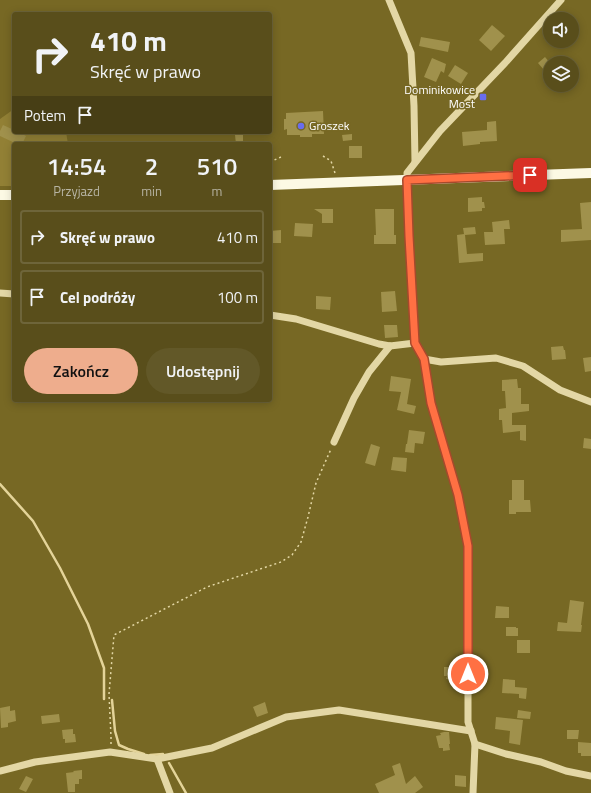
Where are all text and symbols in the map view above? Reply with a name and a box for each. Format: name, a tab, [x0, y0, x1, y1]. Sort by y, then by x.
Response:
map controls	[543, 12, 579, 92]
button: sound	[543, 12, 579, 48]
text: 410 m	[90, 19, 167, 62]
icon: right	[24, 28, 76, 80]
button: layers	[543, 56, 579, 92]
text: Skręć w prawo	[90, 58, 201, 85]
place label: Dominikowice Most	[404, 80, 476, 113]
marker: Dominikowice Most	[478, 92, 488, 102]
text: Potem	[24, 104, 66, 127]
icon: arrive	[74, 104, 96, 126]
place label: Groszek	[309, 116, 350, 135]
marker: Groszek	[296, 121, 306, 131]
text: 14:54	[47, 148, 106, 184]
text: 2	[145, 148, 158, 184]
text: 510	[197, 148, 237, 184]
pin	[513, 158, 547, 192]
icon: arrive	[519, 164, 541, 186]
text: Przyjazd	[53, 181, 100, 201]
text: min	[141, 181, 162, 201]
text: m	[212, 181, 222, 201]
icon: right	[26, 226, 48, 248]
text: Skręć w prawo	[60, 226, 155, 249]
text: 410 m	[217, 226, 258, 249]
icon: arrive	[26, 286, 48, 308]
text: Cel podróży	[60, 286, 135, 309]
text: 100 m	[217, 286, 258, 309]
button: Zakończ	[24, 348, 138, 394]
button: Udostępnij	[146, 348, 260, 394]
position arrow	[447, 653, 489, 695]

